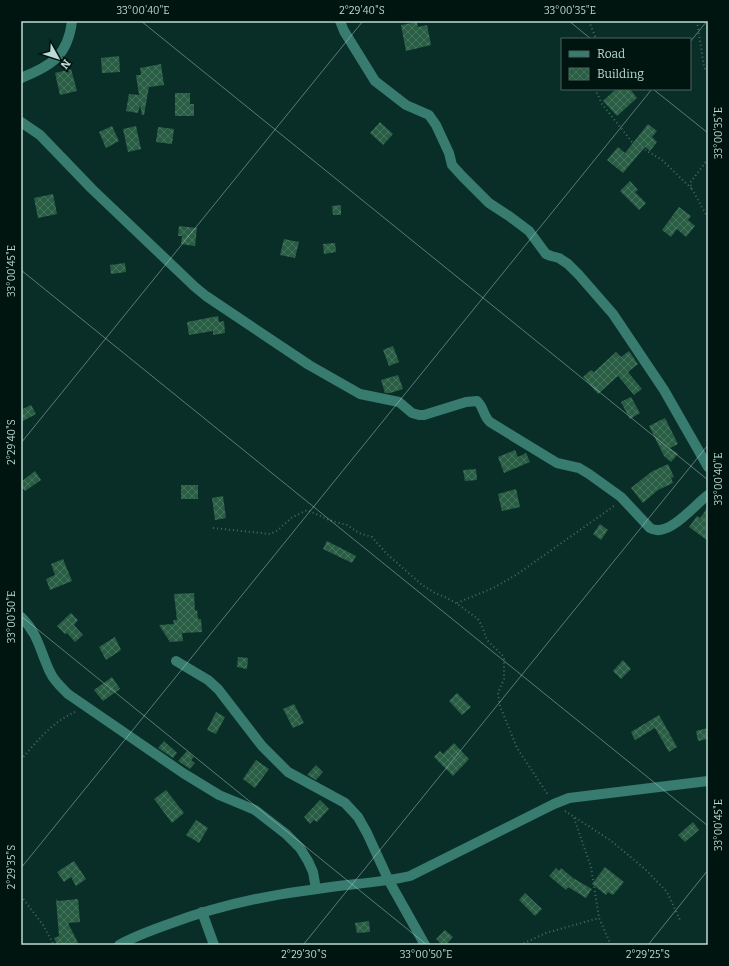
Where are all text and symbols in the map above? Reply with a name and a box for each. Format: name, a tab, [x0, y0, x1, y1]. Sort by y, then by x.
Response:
text: 33°00'40"E	[116, 5, 170, 17]
text: 2°29'40"S	[339, 5, 385, 17]
text: 33°00'35"E	[544, 5, 596, 17]
north arrow	[38, 38, 78, 78]
legend	[561, 38, 691, 90]
text: Road	[597, 47, 625, 61]
text: N	[57, 57, 73, 72]
text: Building	[597, 67, 644, 81]
text: 33°00'35"E	[713, 107, 725, 159]
text: 33°00'45"E	[6, 245, 18, 297]
text: 2°29'40"S	[6, 419, 18, 465]
text: 33°00'40"E	[713, 452, 725, 506]
text: 33°00'50"E	[6, 591, 18, 643]
text: 33°00'45"E	[713, 799, 725, 851]
text: 2°29'35"S	[6, 845, 18, 889]
text: 2°29'30"S	[281, 949, 327, 961]
text: 33°00'50"E	[400, 949, 452, 961]
text: 2°29'25"S	[626, 949, 670, 961]

